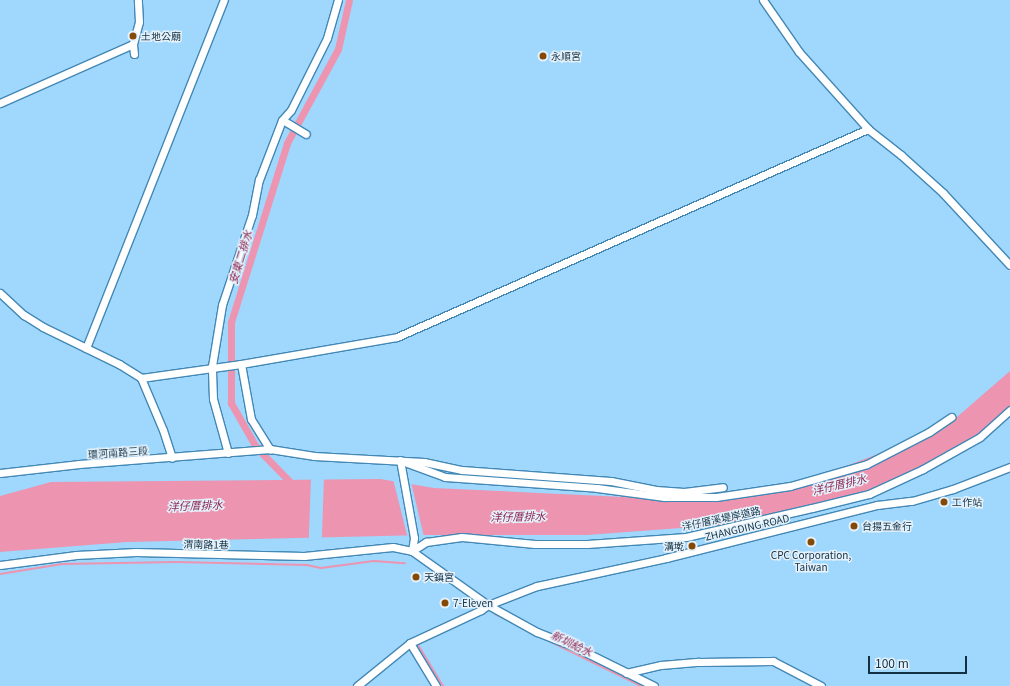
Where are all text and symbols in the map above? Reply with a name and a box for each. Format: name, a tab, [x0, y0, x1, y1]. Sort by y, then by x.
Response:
place label: 土地公廟	[141, 30, 181, 42]
marker: 土地公廟	[128, 31, 138, 41]
place label: 永順宮	[551, 50, 581, 62]
marker: 永順宮	[538, 51, 548, 61]
water label: 安東二排水	[226, 229, 254, 285]
street label: 環河南路三段	[88, 444, 148, 460]
water label: 洋仔厝排水	[811, 471, 867, 497]
place label: 工作站	[952, 496, 982, 508]
water label: 洋仔厝排水	[167, 497, 223, 513]
marker: 工作站	[939, 497, 949, 507]
street label: 洋仔厝溪堤岸道路	[681, 504, 761, 532]
water label: 洋仔厝排水	[490, 509, 546, 523]
street label: ZHANGDING ROAD	[704, 511, 790, 543]
place label: 台揚五金行	[862, 520, 912, 532]
marker: 台揚五金行	[849, 521, 859, 531]
marker: CPC Corporation, Taiwan	[806, 537, 816, 547]
street label: 渭南路1巷	[183, 538, 229, 550]
place label: 溝墘	[664, 540, 684, 552]
marker: 溝墘	[687, 541, 697, 551]
place label: CPC Corporation, Taiwan	[771, 548, 851, 572]
place label: 天鎮宮	[424, 571, 454, 583]
marker: 天鎮宮	[411, 572, 421, 582]
place label: 7-Eleven	[453, 597, 493, 609]
marker: 7-Eleven	[440, 598, 450, 608]
water label: 新圳給水	[549, 627, 595, 659]
scale bar	[870, 648, 969, 674]
text: 100 m	[875, 654, 909, 671]

